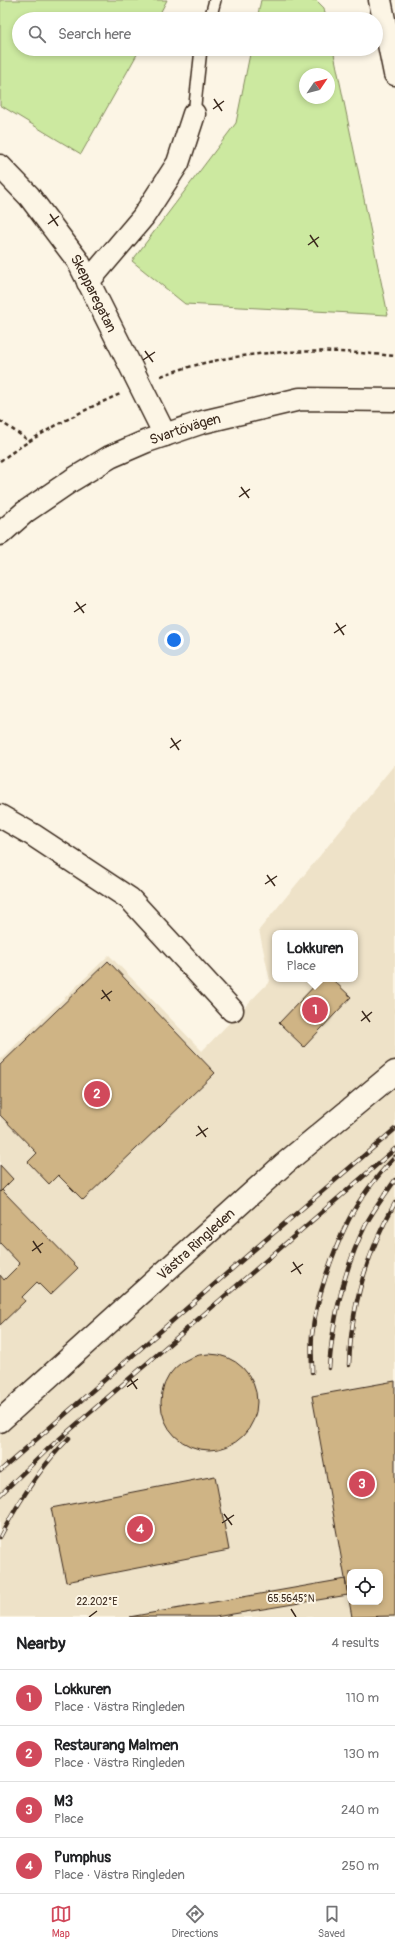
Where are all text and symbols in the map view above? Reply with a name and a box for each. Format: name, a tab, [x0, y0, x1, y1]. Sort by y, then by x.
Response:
search box	[12, 12, 383, 56]
icon: search	[26, 23, 48, 45]
text: Search here	[58, 25, 131, 44]
north arrow	[299, 68, 335, 104]
street label: Skepparegatan	[67, 251, 120, 335]
street label: Svartövägen	[147, 410, 223, 449]
your location	[164, 630, 184, 650]
popup	[272, 930, 358, 982]
text: Lokkuren	[286, 939, 344, 958]
text: Place	[286, 958, 316, 974]
pin: 1	[302, 995, 328, 1025]
pin: 2	[84, 1079, 110, 1109]
street label: Västra Ringleden	[154, 1205, 238, 1284]
pin: 3	[349, 1469, 375, 1499]
pin: 4	[127, 1514, 153, 1544]
map controls	[347, 1569, 383, 1605]
button: locate	[347, 1569, 383, 1605]
text: 65.5645°N	[267, 1593, 315, 1605]
text: 22.202°E	[77, 1596, 117, 1608]
text: Nearby	[16, 1633, 65, 1654]
text: 4 results	[332, 1635, 379, 1651]
text: Lokkuren	[54, 1680, 111, 1699]
text: 1	[26, 1690, 32, 1706]
text: 110 m	[346, 1690, 379, 1706]
text: Place · Västra Ringleden	[54, 1699, 185, 1715]
text: Restaurang Malmen	[54, 1736, 178, 1755]
text: 2	[25, 1746, 33, 1762]
text: 130 m	[343, 1746, 379, 1762]
text: Place · Västra Ringleden	[54, 1755, 185, 1771]
text: M3	[54, 1792, 73, 1811]
text: 3	[25, 1802, 33, 1818]
text: 240 m	[341, 1802, 379, 1818]
text: Place	[54, 1811, 83, 1827]
text: Pumphus	[54, 1848, 111, 1867]
text: 4	[25, 1858, 33, 1874]
text: 250 m	[341, 1858, 379, 1874]
text: Place · Västra Ringleden	[54, 1867, 185, 1883]
tab: Map	[50, 1903, 72, 1940]
tab: Directions	[172, 1903, 218, 1940]
tab: Saved	[318, 1903, 345, 1940]

